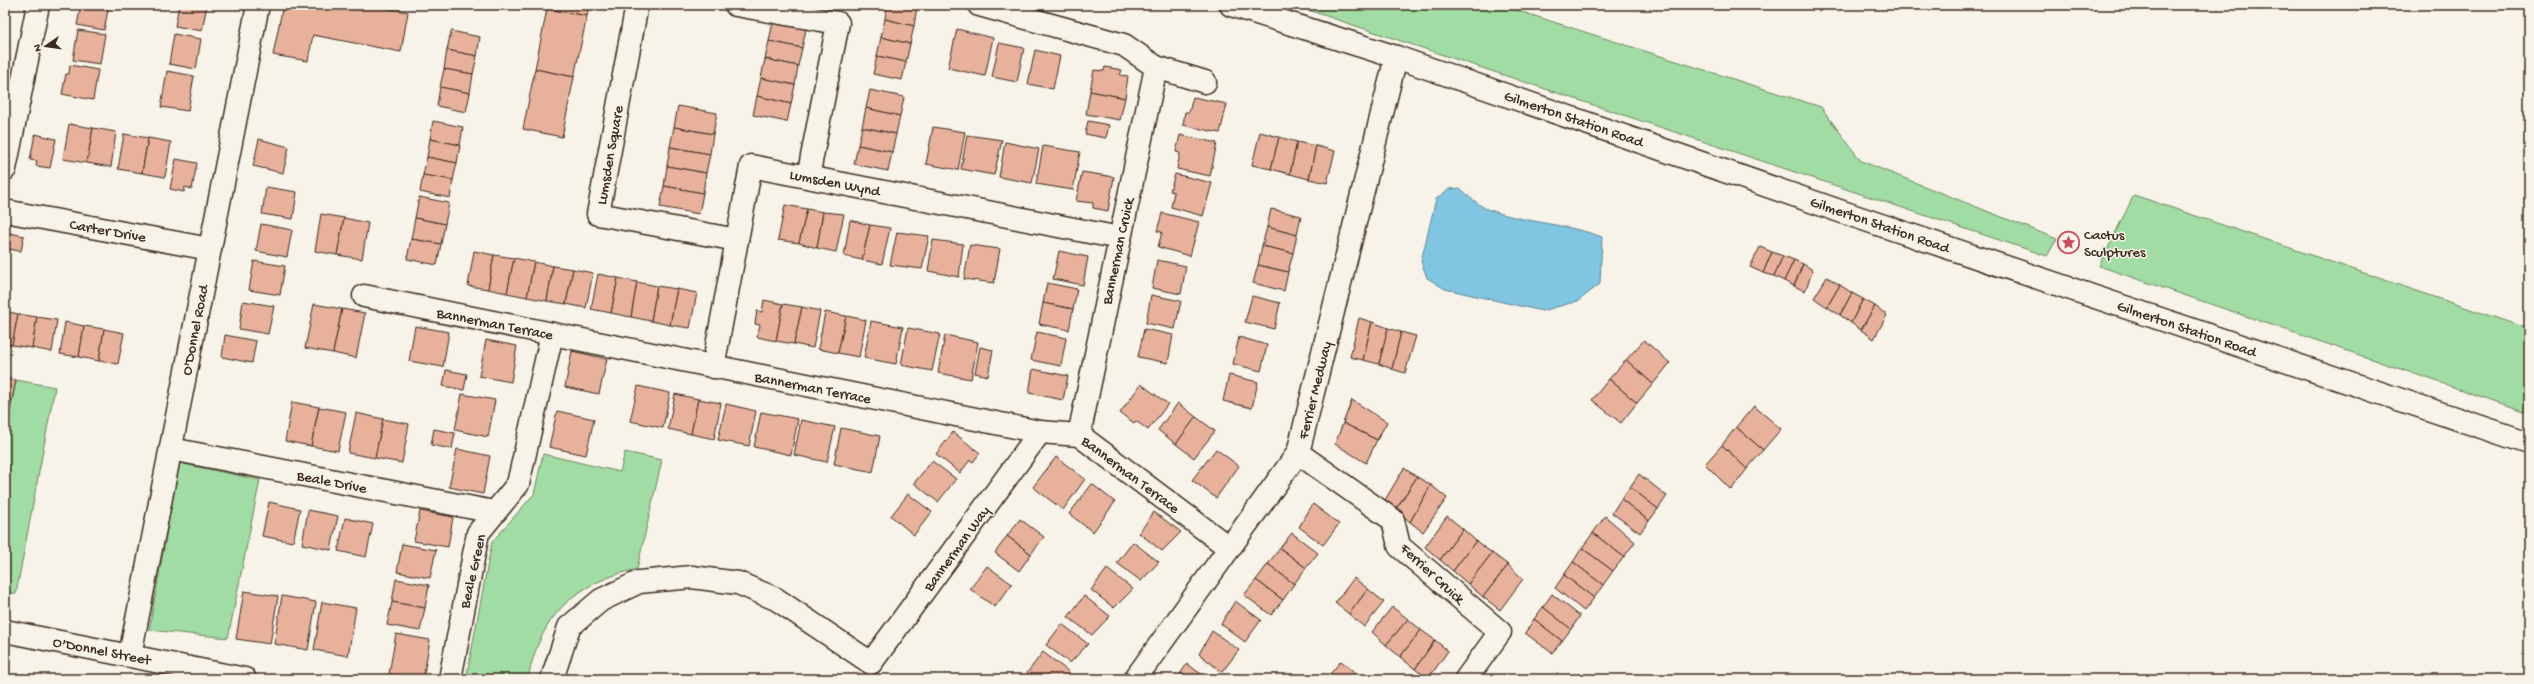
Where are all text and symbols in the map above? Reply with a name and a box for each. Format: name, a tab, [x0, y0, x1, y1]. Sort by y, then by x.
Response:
north arrow	[26, 26, 66, 66]
text: N	[32, 43, 45, 53]
street label: Gilmerton Station Road	[1501, 88, 1647, 153]
street label: Lumsden Square	[593, 104, 629, 206]
street label: Lumsden Wynd	[788, 166, 883, 202]
street label: Gilmerton Station Road	[1807, 194, 1953, 259]
street label: Bannerman Cruick	[1099, 195, 1139, 307]
street label: Carter Drive	[68, 216, 147, 248]
place label: Cactus Sculptures	[2084, 227, 2146, 262]
place icon: Cactus Sculptures	[2056, 230, 2082, 256]
street label: O'Donnel Road	[178, 282, 214, 377]
street label: Gilmerton Station Road	[2114, 298, 2260, 363]
street label: Bannerman Terrace	[434, 305, 555, 345]
street label: Ferrier Medway	[1295, 339, 1337, 442]
street label: Bannerman Terrace	[752, 369, 873, 409]
street label: Bannerman Terrace	[1076, 432, 1183, 519]
street label: Beale Drive	[294, 467, 368, 499]
street label: Bannerman Way	[920, 502, 995, 596]
street label: Beale Green	[456, 533, 491, 611]
street label: Ferrier Cruick	[1395, 539, 1469, 610]
street label: O'Donnel Street	[51, 634, 154, 671]

